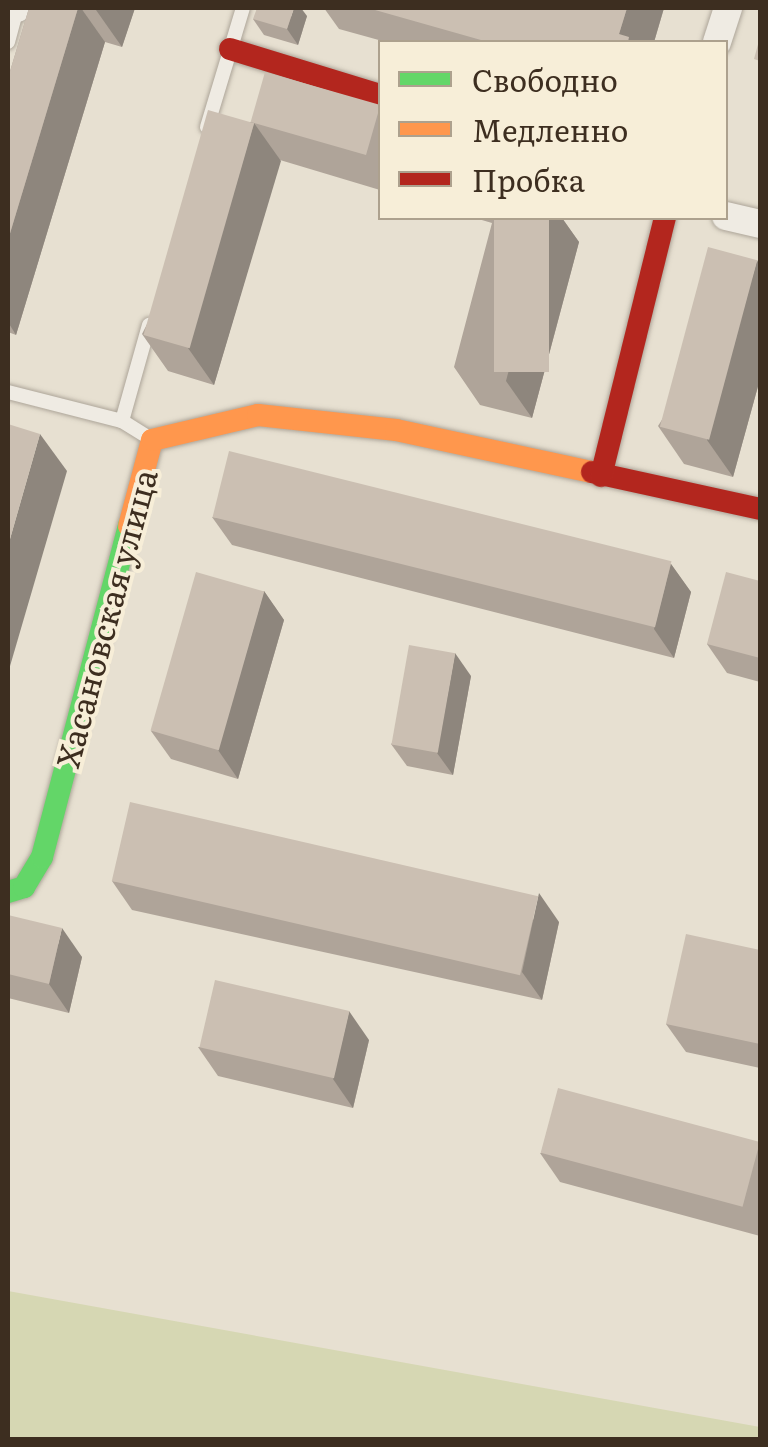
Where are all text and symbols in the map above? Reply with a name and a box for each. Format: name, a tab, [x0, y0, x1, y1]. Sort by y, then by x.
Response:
legend	[378, 40, 728, 220]
text: Свободно	[472, 57, 618, 101]
text: Медленно	[472, 107, 628, 151]
text: Пробка	[472, 157, 585, 201]
street label: Хасановская улица	[47, 465, 163, 771]

